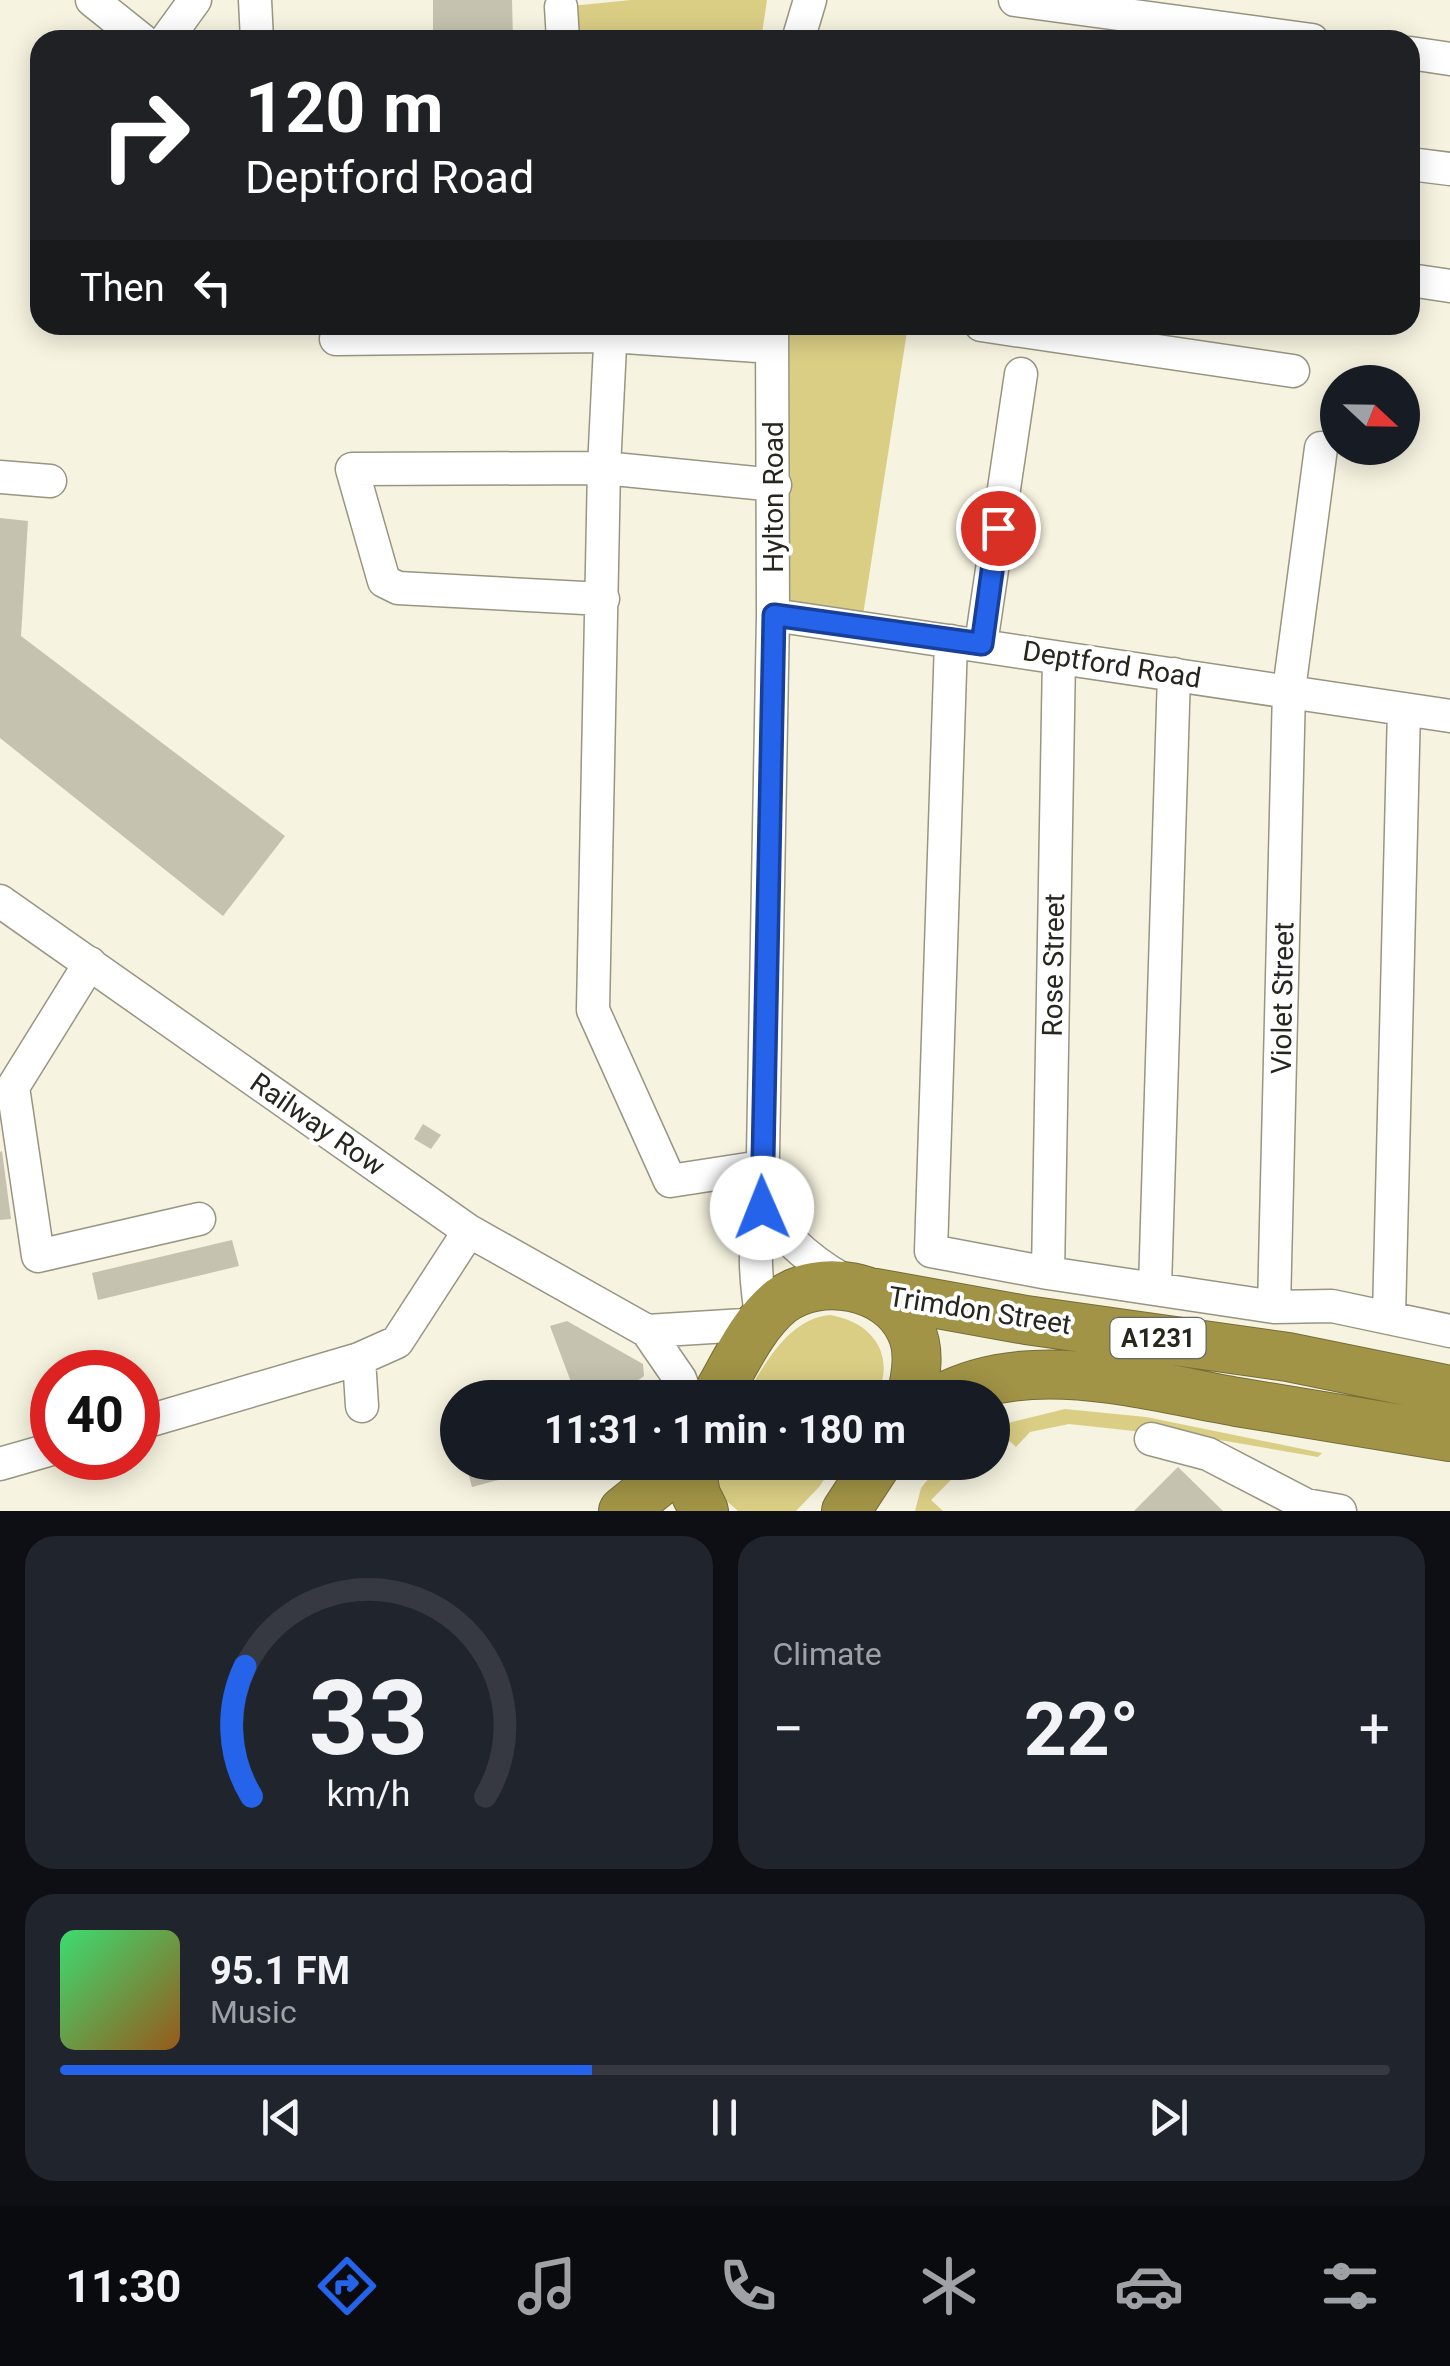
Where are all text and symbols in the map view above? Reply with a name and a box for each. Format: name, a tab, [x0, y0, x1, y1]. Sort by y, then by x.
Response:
text: 120 m	[245, 67, 444, 149]
icon: right	[80, 70, 210, 200]
text: Deptford Road	[245, 151, 534, 204]
icon: left	[185, 260, 240, 315]
text: Then	[80, 266, 165, 310]
north arrow	[1320, 365, 1420, 465]
map controls	[1320, 365, 1420, 465]
street label: Hylton Road	[757, 421, 790, 573]
pin	[956, 486, 1041, 571]
icon: arrive	[971, 501, 1026, 556]
street label: Deptford Road	[1020, 634, 1203, 695]
street label: Rose Street	[1036, 893, 1071, 1037]
street label: Violet Street	[1265, 922, 1300, 1074]
street label: Railway Row	[244, 1066, 391, 1183]
position arrow	[710, 1156, 814, 1260]
street label: Trimdon Street	[886, 1280, 1074, 1341]
road number: A1231	[1110, 1318, 1206, 1358]
speed limit sign: 40	[30, 1350, 160, 1480]
text: 11:31 · 1 min · 180 m	[544, 1408, 906, 1452]
text: Climate	[773, 1635, 882, 1673]
text: 33	[309, 1658, 428, 1779]
text: 22°	[1024, 1685, 1139, 1773]
text: −	[773, 1697, 804, 1761]
text: +	[1359, 1697, 1390, 1761]
text: km/h	[327, 1773, 411, 1815]
text: 95.1 FM	[210, 1949, 350, 1993]
text: Music	[210, 1993, 297, 2031]
icon: previous	[254, 2090, 309, 2145]
icon: pause	[697, 2090, 752, 2145]
icon: next	[1141, 2090, 1196, 2145]
icon: directions	[312, 2251, 382, 2321]
icon: music	[512, 2251, 582, 2321]
icon: phone	[713, 2251, 783, 2321]
icon: climate	[914, 2251, 984, 2321]
icon: car	[1114, 2251, 1184, 2321]
icon: filters	[1315, 2251, 1385, 2321]
text: 11:30	[65, 2260, 181, 2313]

